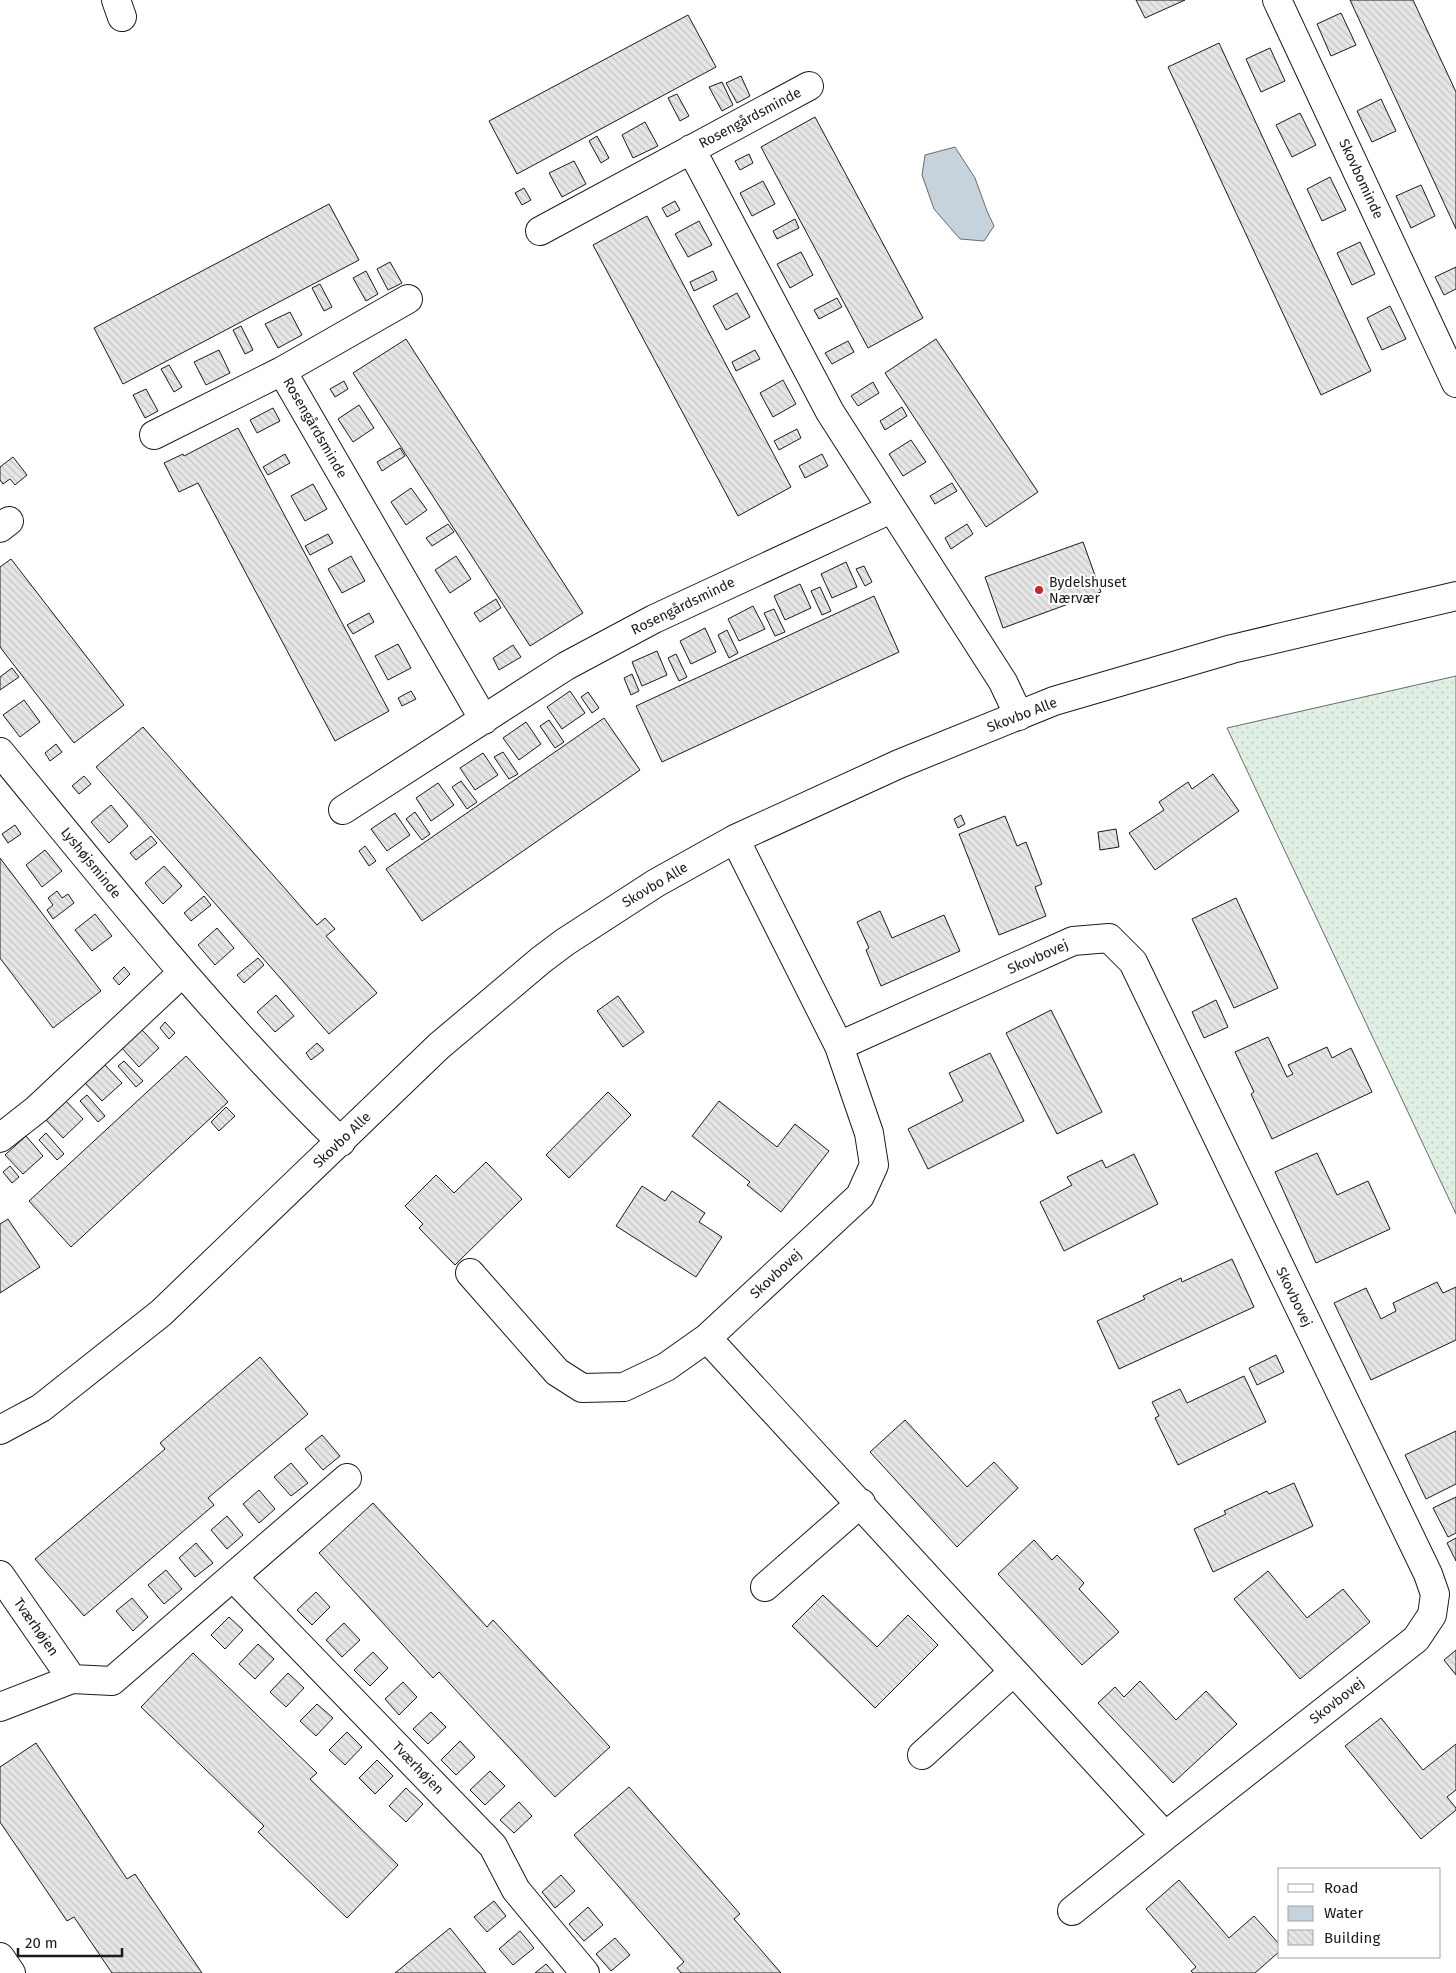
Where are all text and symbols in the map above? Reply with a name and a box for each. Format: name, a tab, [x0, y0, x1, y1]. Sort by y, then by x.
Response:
street label: Rosengårdsminde	[696, 84, 804, 152]
street label: Skovbominde	[1335, 136, 1387, 222]
street label: Rosengårdsminde	[279, 375, 351, 481]
street label: Rosengårdsminde	[628, 573, 738, 639]
place label: Bydelshuset Nærvær	[1049, 574, 1128, 607]
marker: Bydelshuset Nærvær	[1033, 584, 1045, 596]
street label: Skovbo Alle	[985, 694, 1059, 736]
street label: Lyshøjsminde	[57, 824, 125, 902]
street label: Skovbo Alle	[619, 859, 691, 911]
street label: Skovbovej	[1005, 936, 1071, 978]
street label: Skovbo Alle	[310, 1108, 374, 1172]
street label: Skovbovej	[747, 1246, 805, 1302]
street label: Skovbovej	[1272, 1264, 1316, 1330]
street label: Tværhøjen	[10, 1595, 62, 1659]
street label: Skovbovej	[1306, 1674, 1368, 1728]
street label: Tværhøjen	[389, 1738, 447, 1798]
legend	[1278, 1868, 1441, 1958]
text: Road	[1324, 1879, 1359, 1897]
text: Water	[1324, 1904, 1363, 1922]
scale bar	[18, 1926, 121, 1958]
text: Building	[1324, 1929, 1380, 1947]
text: 20 m	[25, 1934, 58, 1952]

